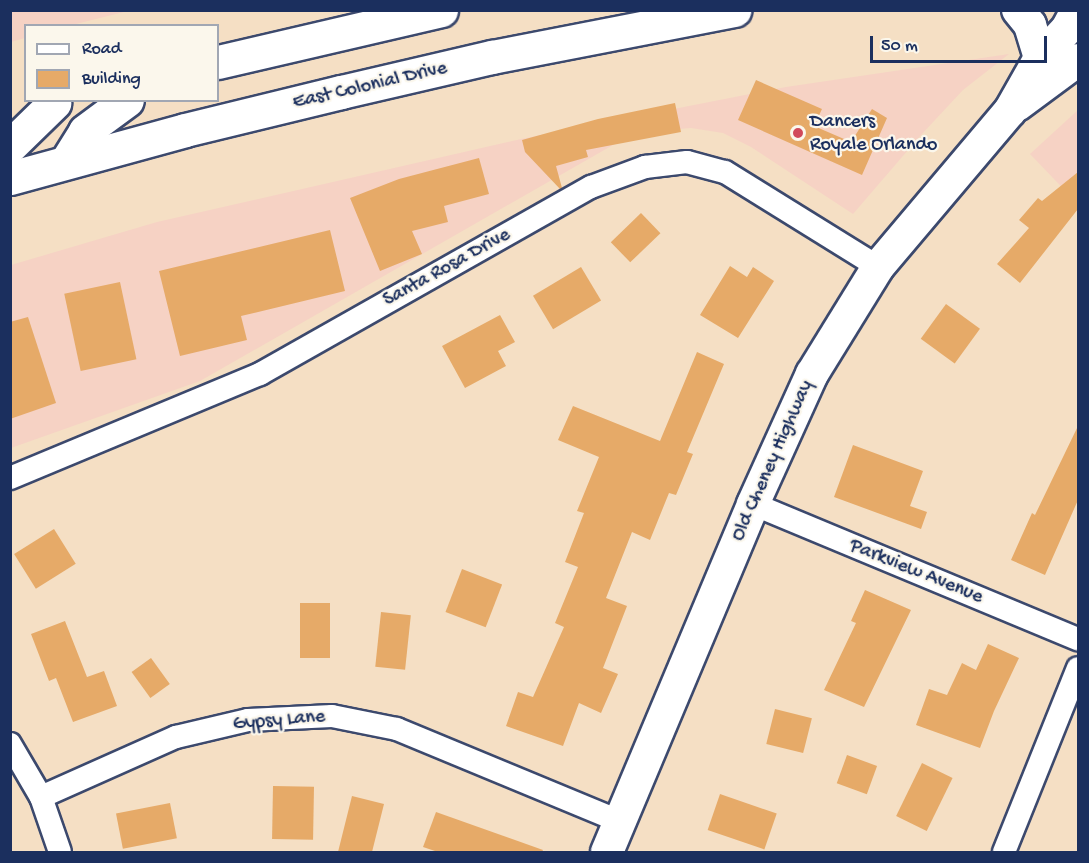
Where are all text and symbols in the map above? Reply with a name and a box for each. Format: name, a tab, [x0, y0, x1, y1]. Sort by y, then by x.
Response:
legend	[24, 24, 219, 102]
scale bar	[873, 24, 1050, 62]
text: 50 m	[881, 36, 918, 57]
text: Road	[82, 39, 121, 60]
street label: East Colonial Drive	[291, 57, 449, 115]
text: Building	[82, 69, 141, 90]
place label: Dancers Royale Orlando	[810, 110, 938, 157]
marker: Dancers Royale Orlando	[791, 126, 805, 140]
street label: Santa Rosa Drive	[379, 223, 515, 313]
street label: Old Cheney Highway	[727, 377, 819, 545]
street label: Parkview Avenue	[846, 534, 986, 610]
street label: Gypsy Lane	[232, 705, 326, 737]

